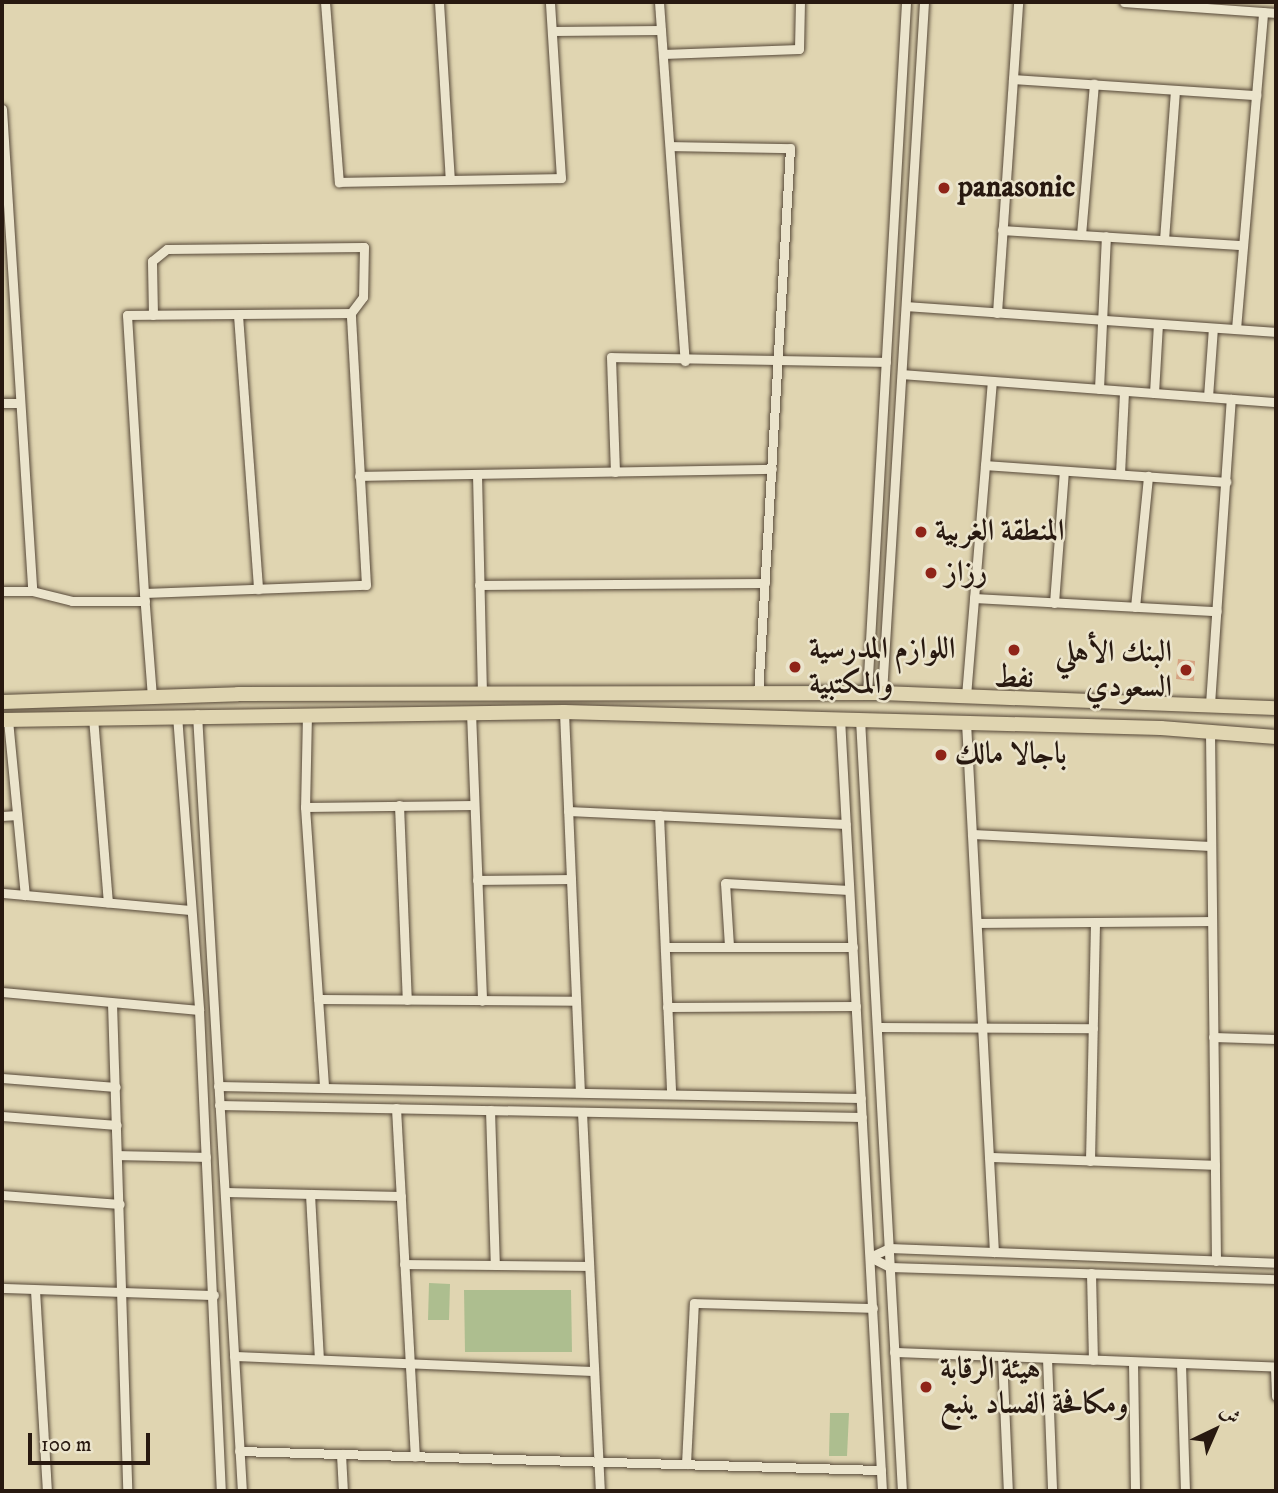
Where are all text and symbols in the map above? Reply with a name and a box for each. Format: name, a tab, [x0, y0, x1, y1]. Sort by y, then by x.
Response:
place label: panasonic	[958, 170, 1075, 206]
marker: panasonic	[936, 180, 952, 196]
place label: المنطقة الغربية	[935, 514, 1064, 550]
marker: المنطقة الغربية	[913, 524, 929, 540]
place label: رزاز	[945, 555, 987, 591]
marker: رزاز	[923, 565, 939, 581]
place label: اللوازم المدرسية والمكتبية	[809, 632, 955, 702]
place label: البنك الأهلي السعودي	[1055, 635, 1172, 706]
marker: نفط	[1006, 642, 1022, 658]
marker: اللوازم المدرسية والمكتبية	[787, 659, 803, 675]
place label: نفط	[994, 661, 1034, 697]
marker: البنك الأهلي السعودي	[1178, 662, 1194, 678]
place label: باجالا مالك	[955, 737, 1067, 773]
marker: باجالا مالك	[933, 747, 949, 763]
place label: هيئة الرقابة ومكافحة الفساد ينبع	[940, 1352, 1128, 1422]
marker: هيئة الرقابة ومكافحة الفساد ينبع	[918, 1379, 934, 1395]
north arrow	[1180, 1395, 1250, 1465]
text: ش	[1215, 1400, 1245, 1429]
scale bar	[32, 1420, 154, 1464]
text: 100 m	[41, 1432, 92, 1458]

